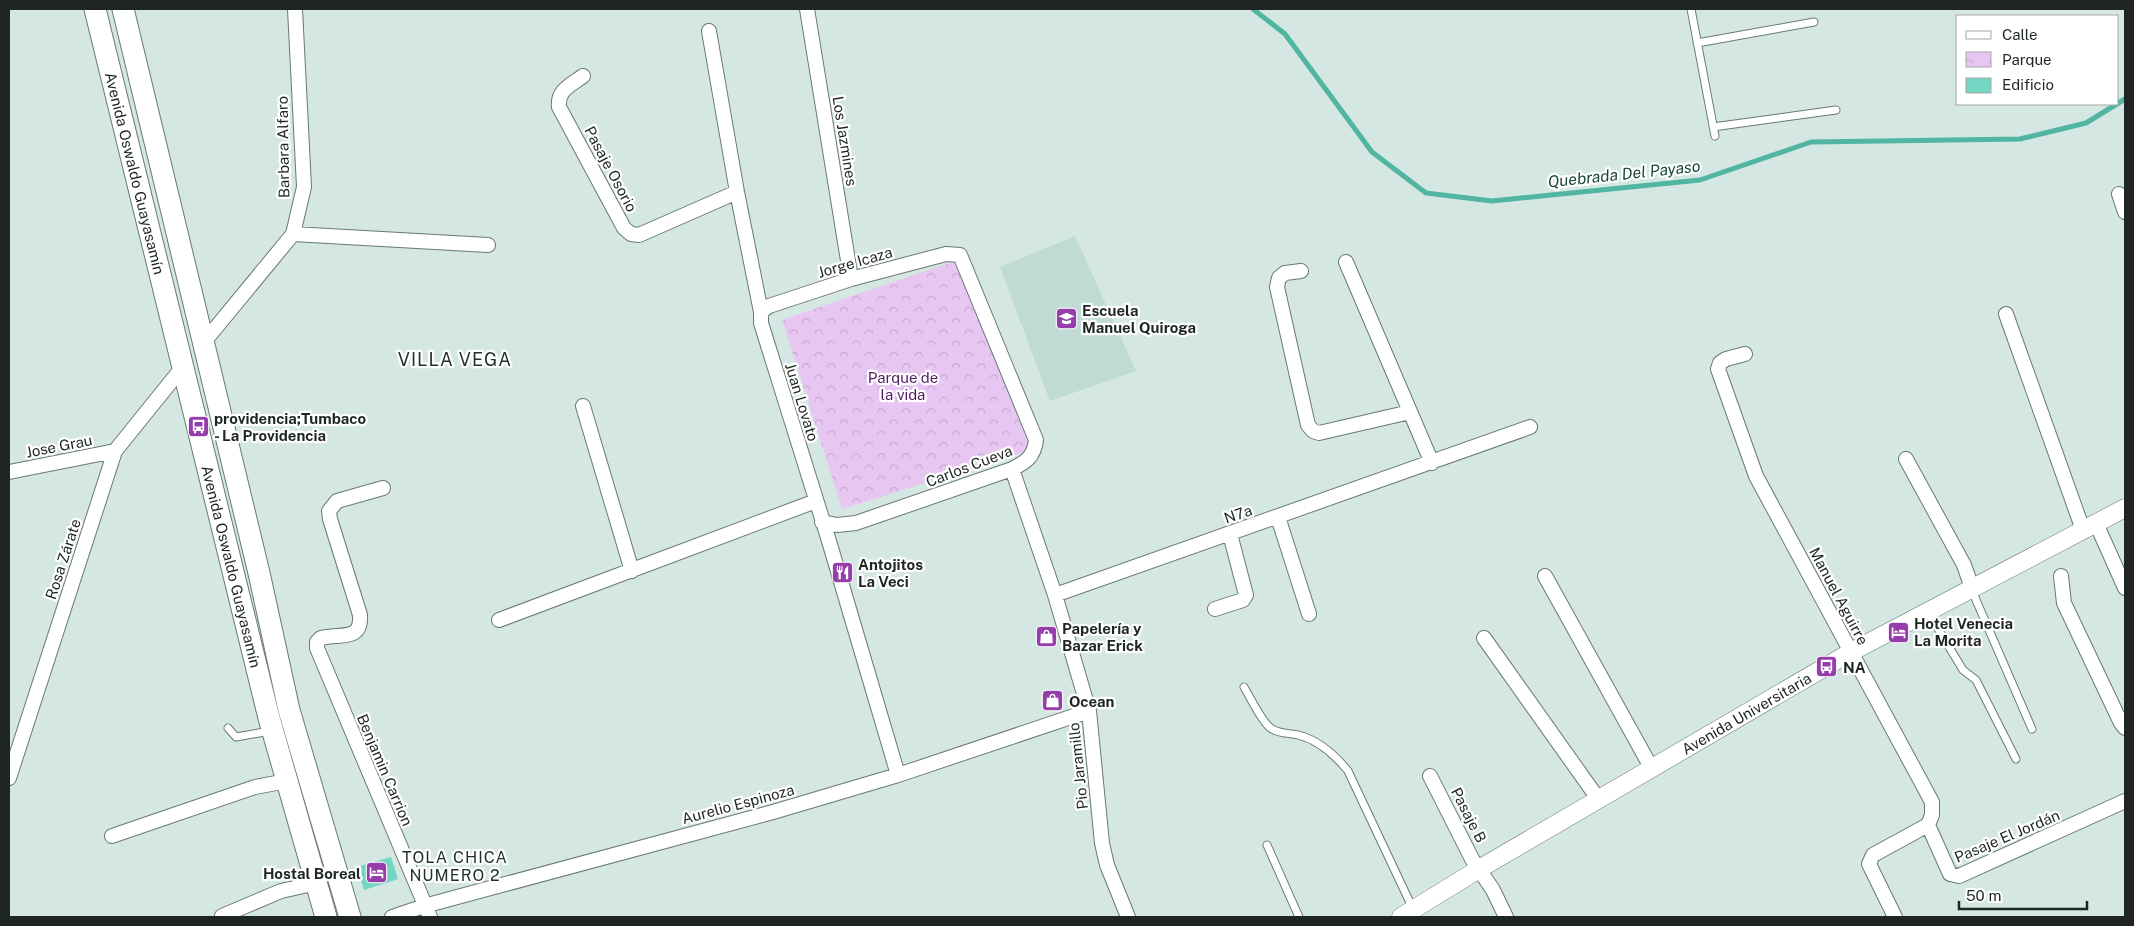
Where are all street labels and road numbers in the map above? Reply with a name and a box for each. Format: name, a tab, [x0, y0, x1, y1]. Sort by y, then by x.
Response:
street label: Avenida Oswaldo Guayasamín	[102, 70, 168, 276]
street label: Los Jazmines	[830, 95, 860, 187]
street label: Barbara Alfaro	[274, 96, 292, 198]
street label: Pasaje Osorio	[581, 123, 641, 215]
street label: Jorge Icaza	[816, 243, 894, 281]
street label: Juan Lovato	[782, 361, 822, 443]
street label: Jose Grau	[24, 431, 94, 461]
street label: Carlos Cueva	[923, 442, 1015, 490]
street label: Avenida Oswaldo Guayasamín	[199, 464, 265, 669]
street label: N7a	[1222, 501, 1254, 527]
street label: Rosa Zárate	[42, 517, 84, 601]
street label: Manuel Aguirre	[1806, 544, 1872, 648]
street label: Avenida Universitaria	[1679, 669, 1814, 757]
street label: Benjamin Carrion	[354, 712, 416, 828]
street label: Pio Jaramillo	[1065, 722, 1091, 810]
street label: Aurelio Espinoza	[680, 781, 796, 827]
street label: Pasaje B	[1448, 785, 1490, 845]
street label: Pasaje El Jordán	[1952, 806, 2062, 866]

